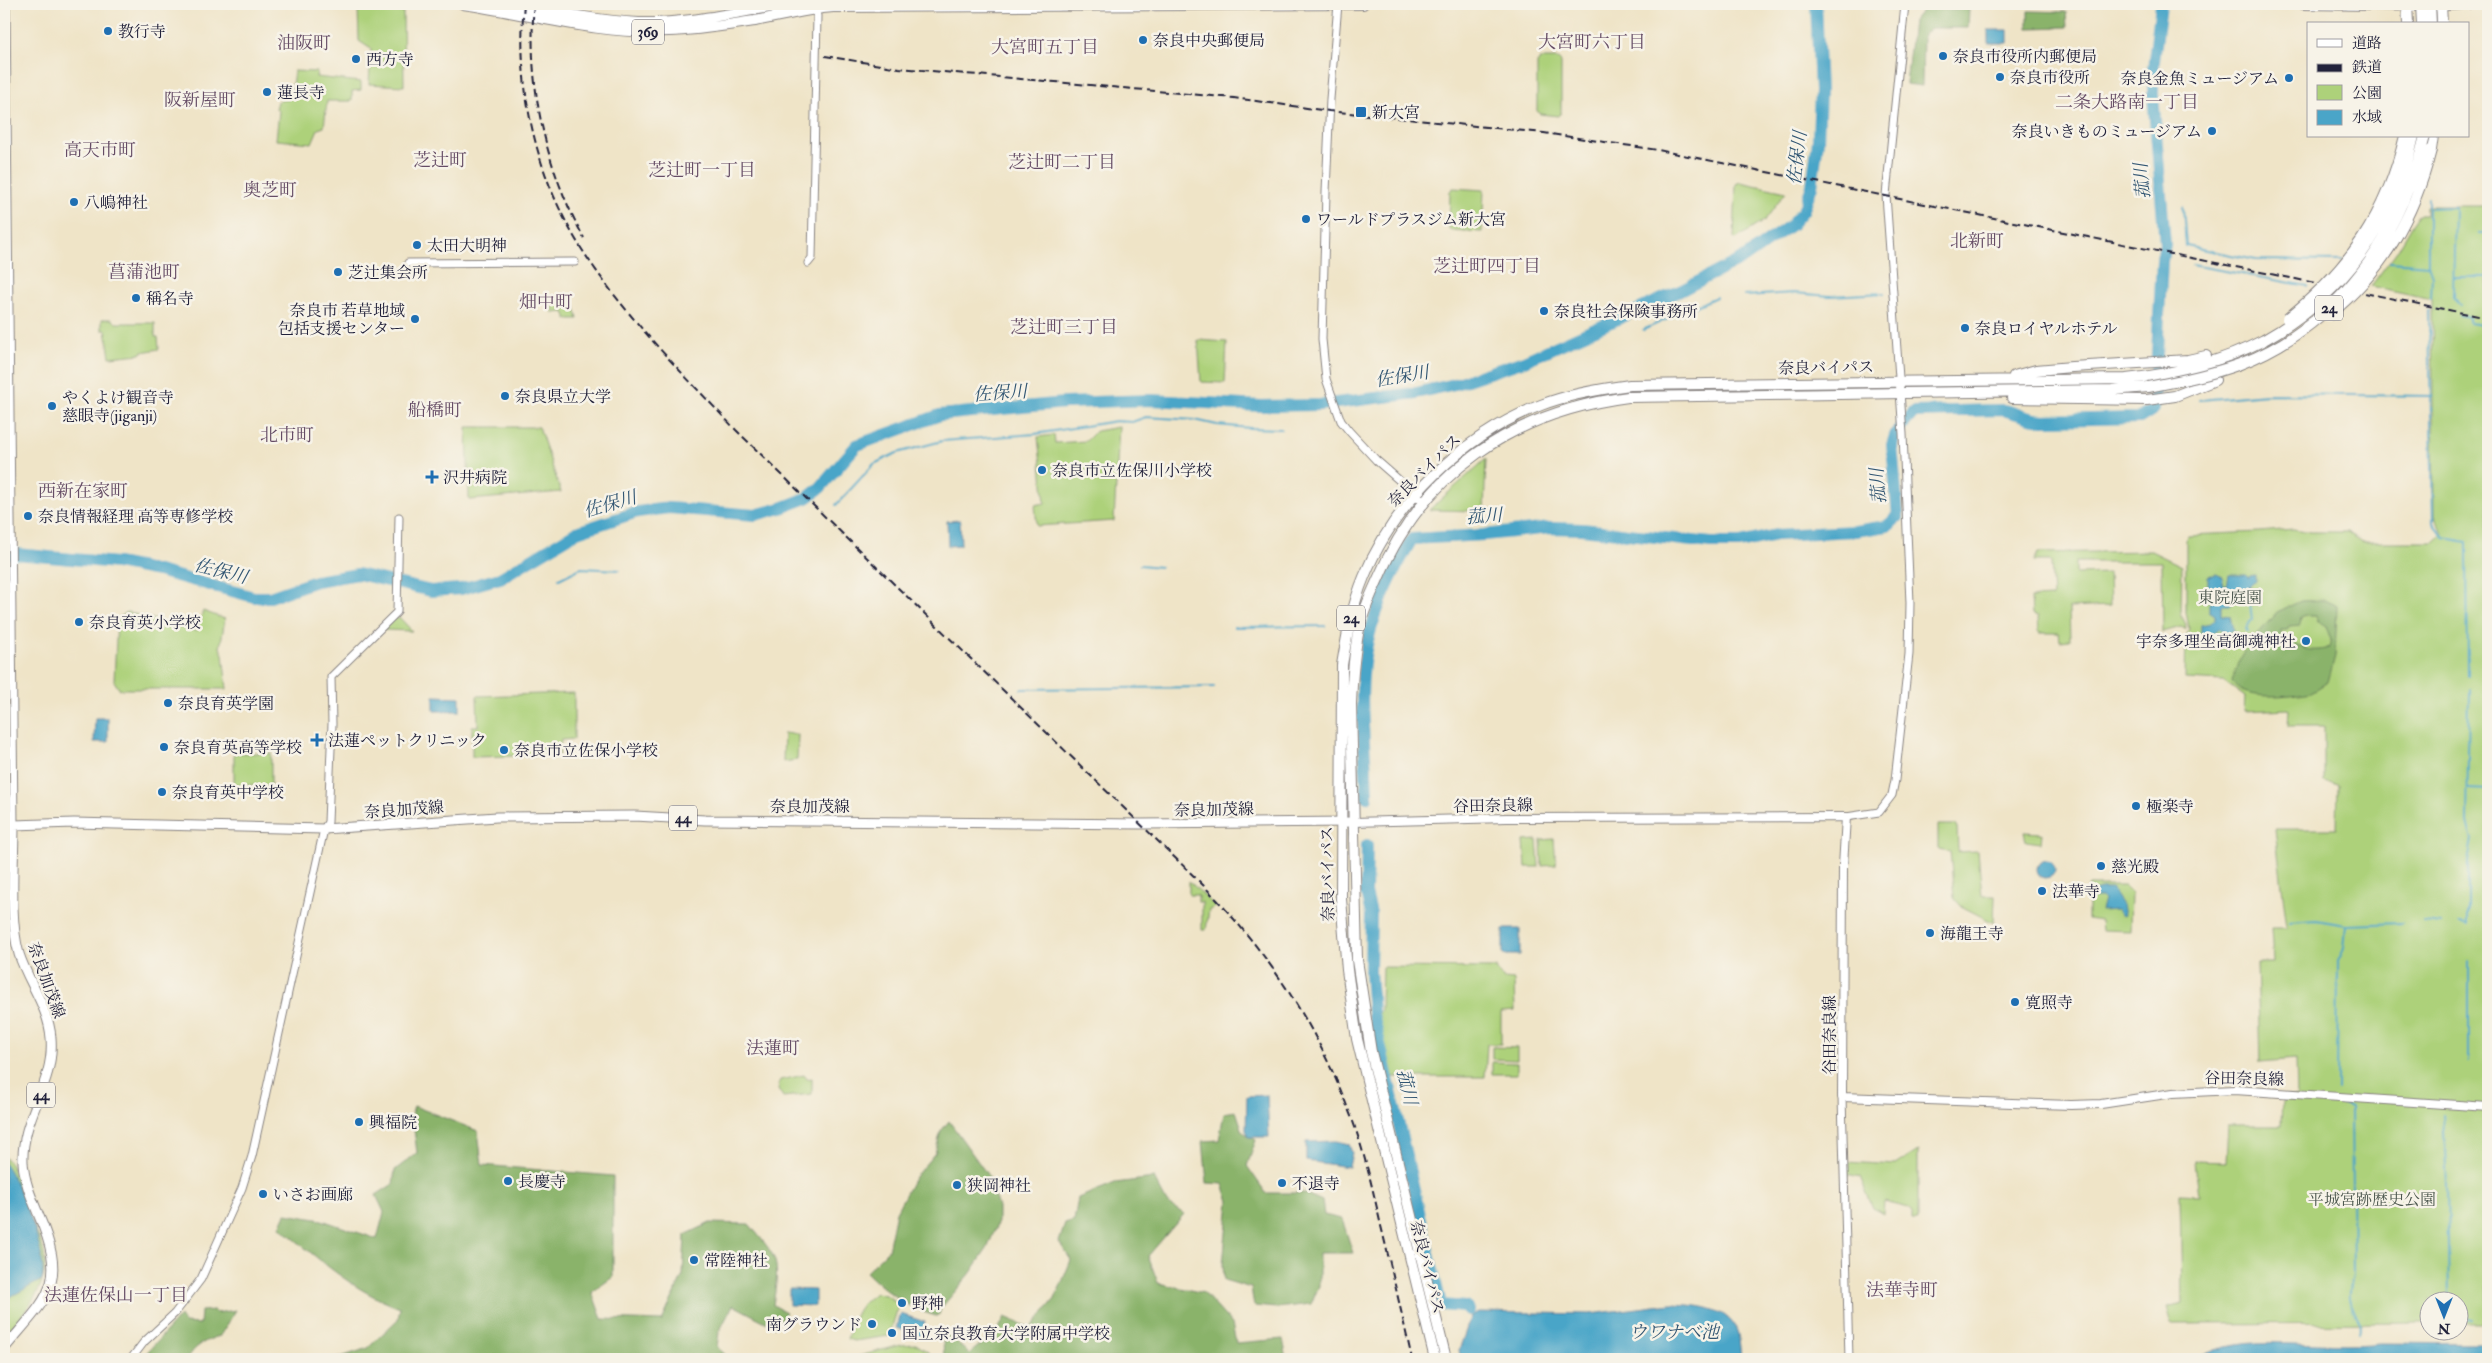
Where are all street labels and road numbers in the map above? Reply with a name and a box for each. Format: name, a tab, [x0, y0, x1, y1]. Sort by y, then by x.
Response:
road number: 369	[632, 20, 664, 44]
road number: 24	[2315, 296, 2343, 320]
street label: 奈良バイパス	[1778, 357, 1874, 379]
street label: 奈良バイパス	[1384, 430, 1466, 512]
road number: 24	[1337, 606, 1365, 630]
street label: 谷田奈良線	[1453, 795, 1533, 817]
street label: 奈良加茂線	[363, 797, 445, 823]
street label: 奈良加茂線	[770, 797, 850, 817]
street label: 奈良加茂線	[1174, 799, 1254, 821]
road number: 44	[669, 806, 697, 830]
street label: 奈良バイパス	[1317, 826, 1339, 922]
street label: 奈良加茂線	[23, 939, 69, 1021]
street label: 谷田奈良線	[1820, 995, 1840, 1075]
street label: 谷田奈良線	[2204, 1068, 2284, 1090]
road number: 44	[27, 1082, 55, 1108]
street label: 奈良バイパス	[1406, 1218, 1448, 1316]

